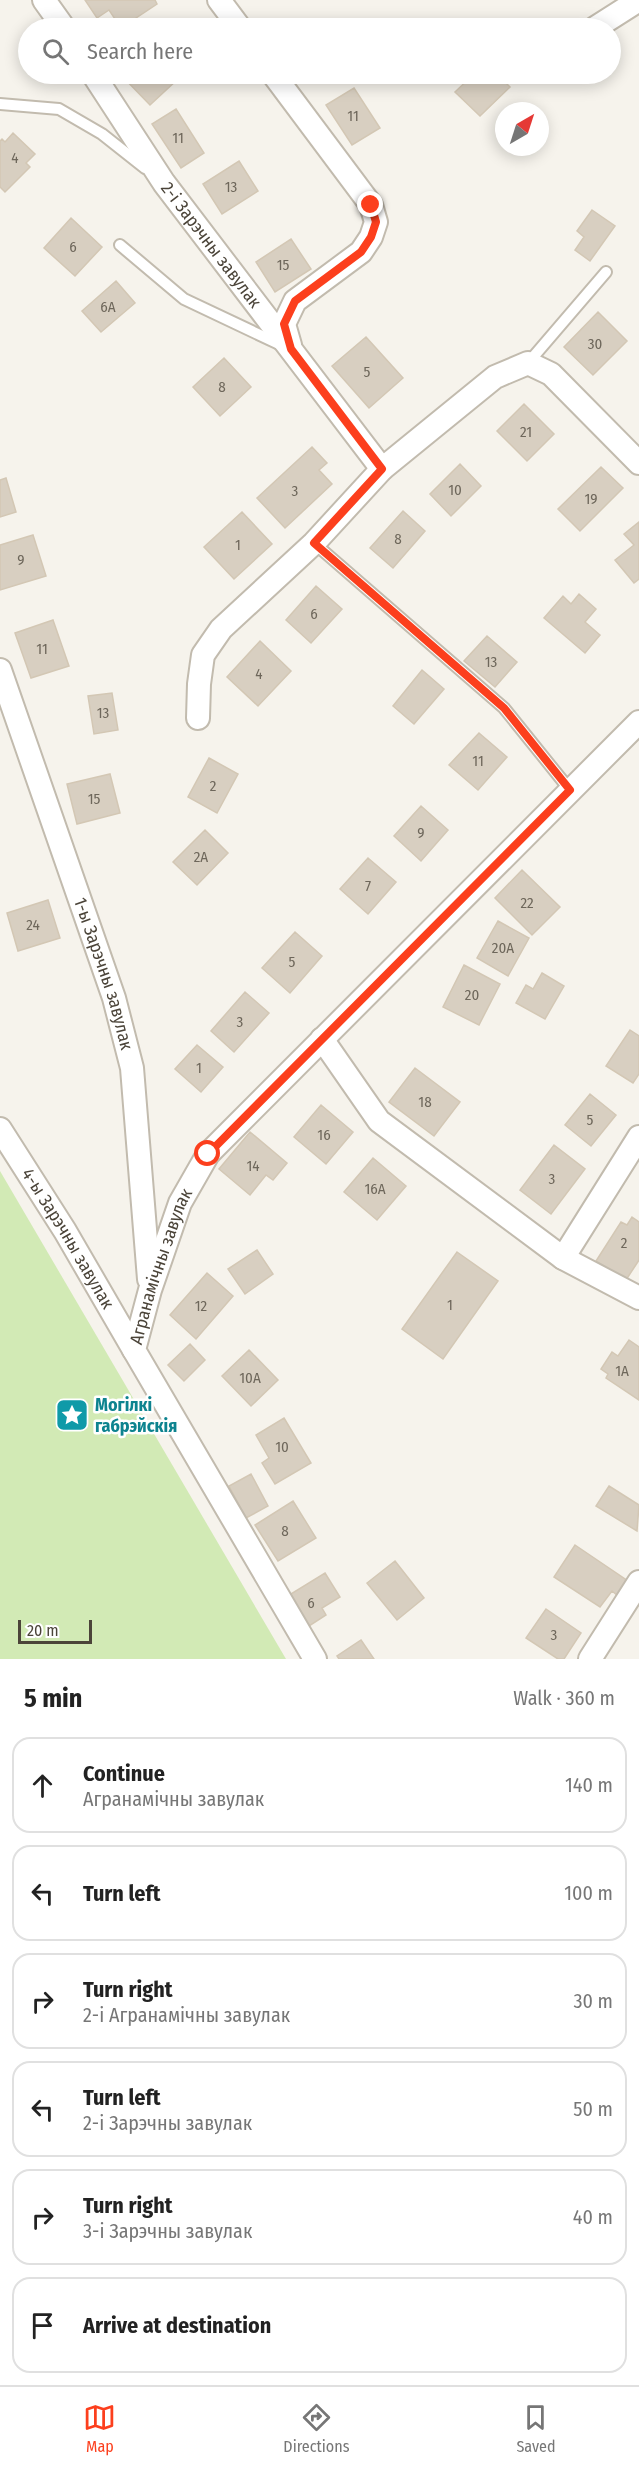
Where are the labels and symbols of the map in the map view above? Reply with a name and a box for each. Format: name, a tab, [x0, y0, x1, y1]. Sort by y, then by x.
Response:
north arrow	[495, 102, 549, 156]
house number: 11	[347, 107, 359, 125]
house number: 11	[172, 129, 184, 147]
house number: 4	[11, 149, 19, 167]
street label: 2-і Зарэчны завулак	[156, 178, 266, 313]
house number: 13	[225, 178, 238, 196]
route end	[357, 191, 383, 217]
house number: 6	[69, 238, 77, 256]
house number: 15	[277, 256, 289, 274]
house number: 6А	[100, 298, 116, 316]
house number: 30	[588, 335, 602, 353]
house number: 5	[364, 363, 371, 381]
house number: 8	[218, 378, 226, 396]
house number: 21	[520, 423, 532, 441]
house number: 10	[448, 481, 462, 499]
house number: 3	[292, 482, 299, 500]
house number: 19	[584, 490, 598, 508]
house number: 8	[394, 530, 402, 548]
house number: 1	[235, 536, 241, 554]
house number: 9	[17, 551, 25, 569]
house number: 6	[310, 605, 318, 623]
house number: 11	[36, 640, 48, 658]
house number: 13	[485, 653, 498, 671]
house number: 4	[255, 665, 263, 683]
house number: 13	[97, 704, 110, 722]
house number: 11	[472, 752, 484, 770]
house number: 2	[210, 777, 217, 795]
house number: 15	[88, 790, 100, 808]
house number: 9	[417, 824, 425, 842]
house number: 2А	[194, 848, 208, 866]
house number: 7	[365, 877, 371, 895]
house number: 22	[520, 894, 534, 912]
street label: 1-ы Зарэчны завулак	[69, 895, 138, 1053]
house number: 24	[26, 916, 40, 934]
house number: 20А	[492, 939, 514, 957]
house number: 5	[289, 953, 296, 971]
house number: 20	[465, 986, 479, 1004]
house number: 3	[237, 1013, 244, 1031]
house number: 1	[196, 1059, 202, 1077]
house number: 18	[418, 1093, 432, 1111]
house number: 5	[587, 1111, 594, 1129]
house number: 16	[317, 1126, 331, 1144]
route start	[194, 1140, 220, 1166]
house number: 14	[246, 1157, 260, 1175]
street label: 4-ы Зарэчны завулак	[17, 1164, 119, 1313]
house number: 3	[549, 1170, 556, 1188]
house number: 16А	[364, 1180, 386, 1198]
street label: Агранамічны завулак	[125, 1184, 197, 1347]
house number: 2	[621, 1234, 628, 1252]
house number: 1	[447, 1296, 453, 1314]
house number: 12	[195, 1297, 208, 1315]
house number: 1А	[615, 1362, 629, 1380]
house number: 10А	[239, 1369, 261, 1387]
place label: Могілкі габрэйскія	[95, 1394, 177, 1437]
place icon: Могілкі габрэйскія	[54, 1397, 90, 1433]
house number: 10	[275, 1438, 289, 1456]
house number: 8	[281, 1522, 289, 1540]
house number: 6	[307, 1594, 315, 1612]
scale bar	[18, 1617, 92, 1644]
house number: 3	[551, 1626, 558, 1644]

